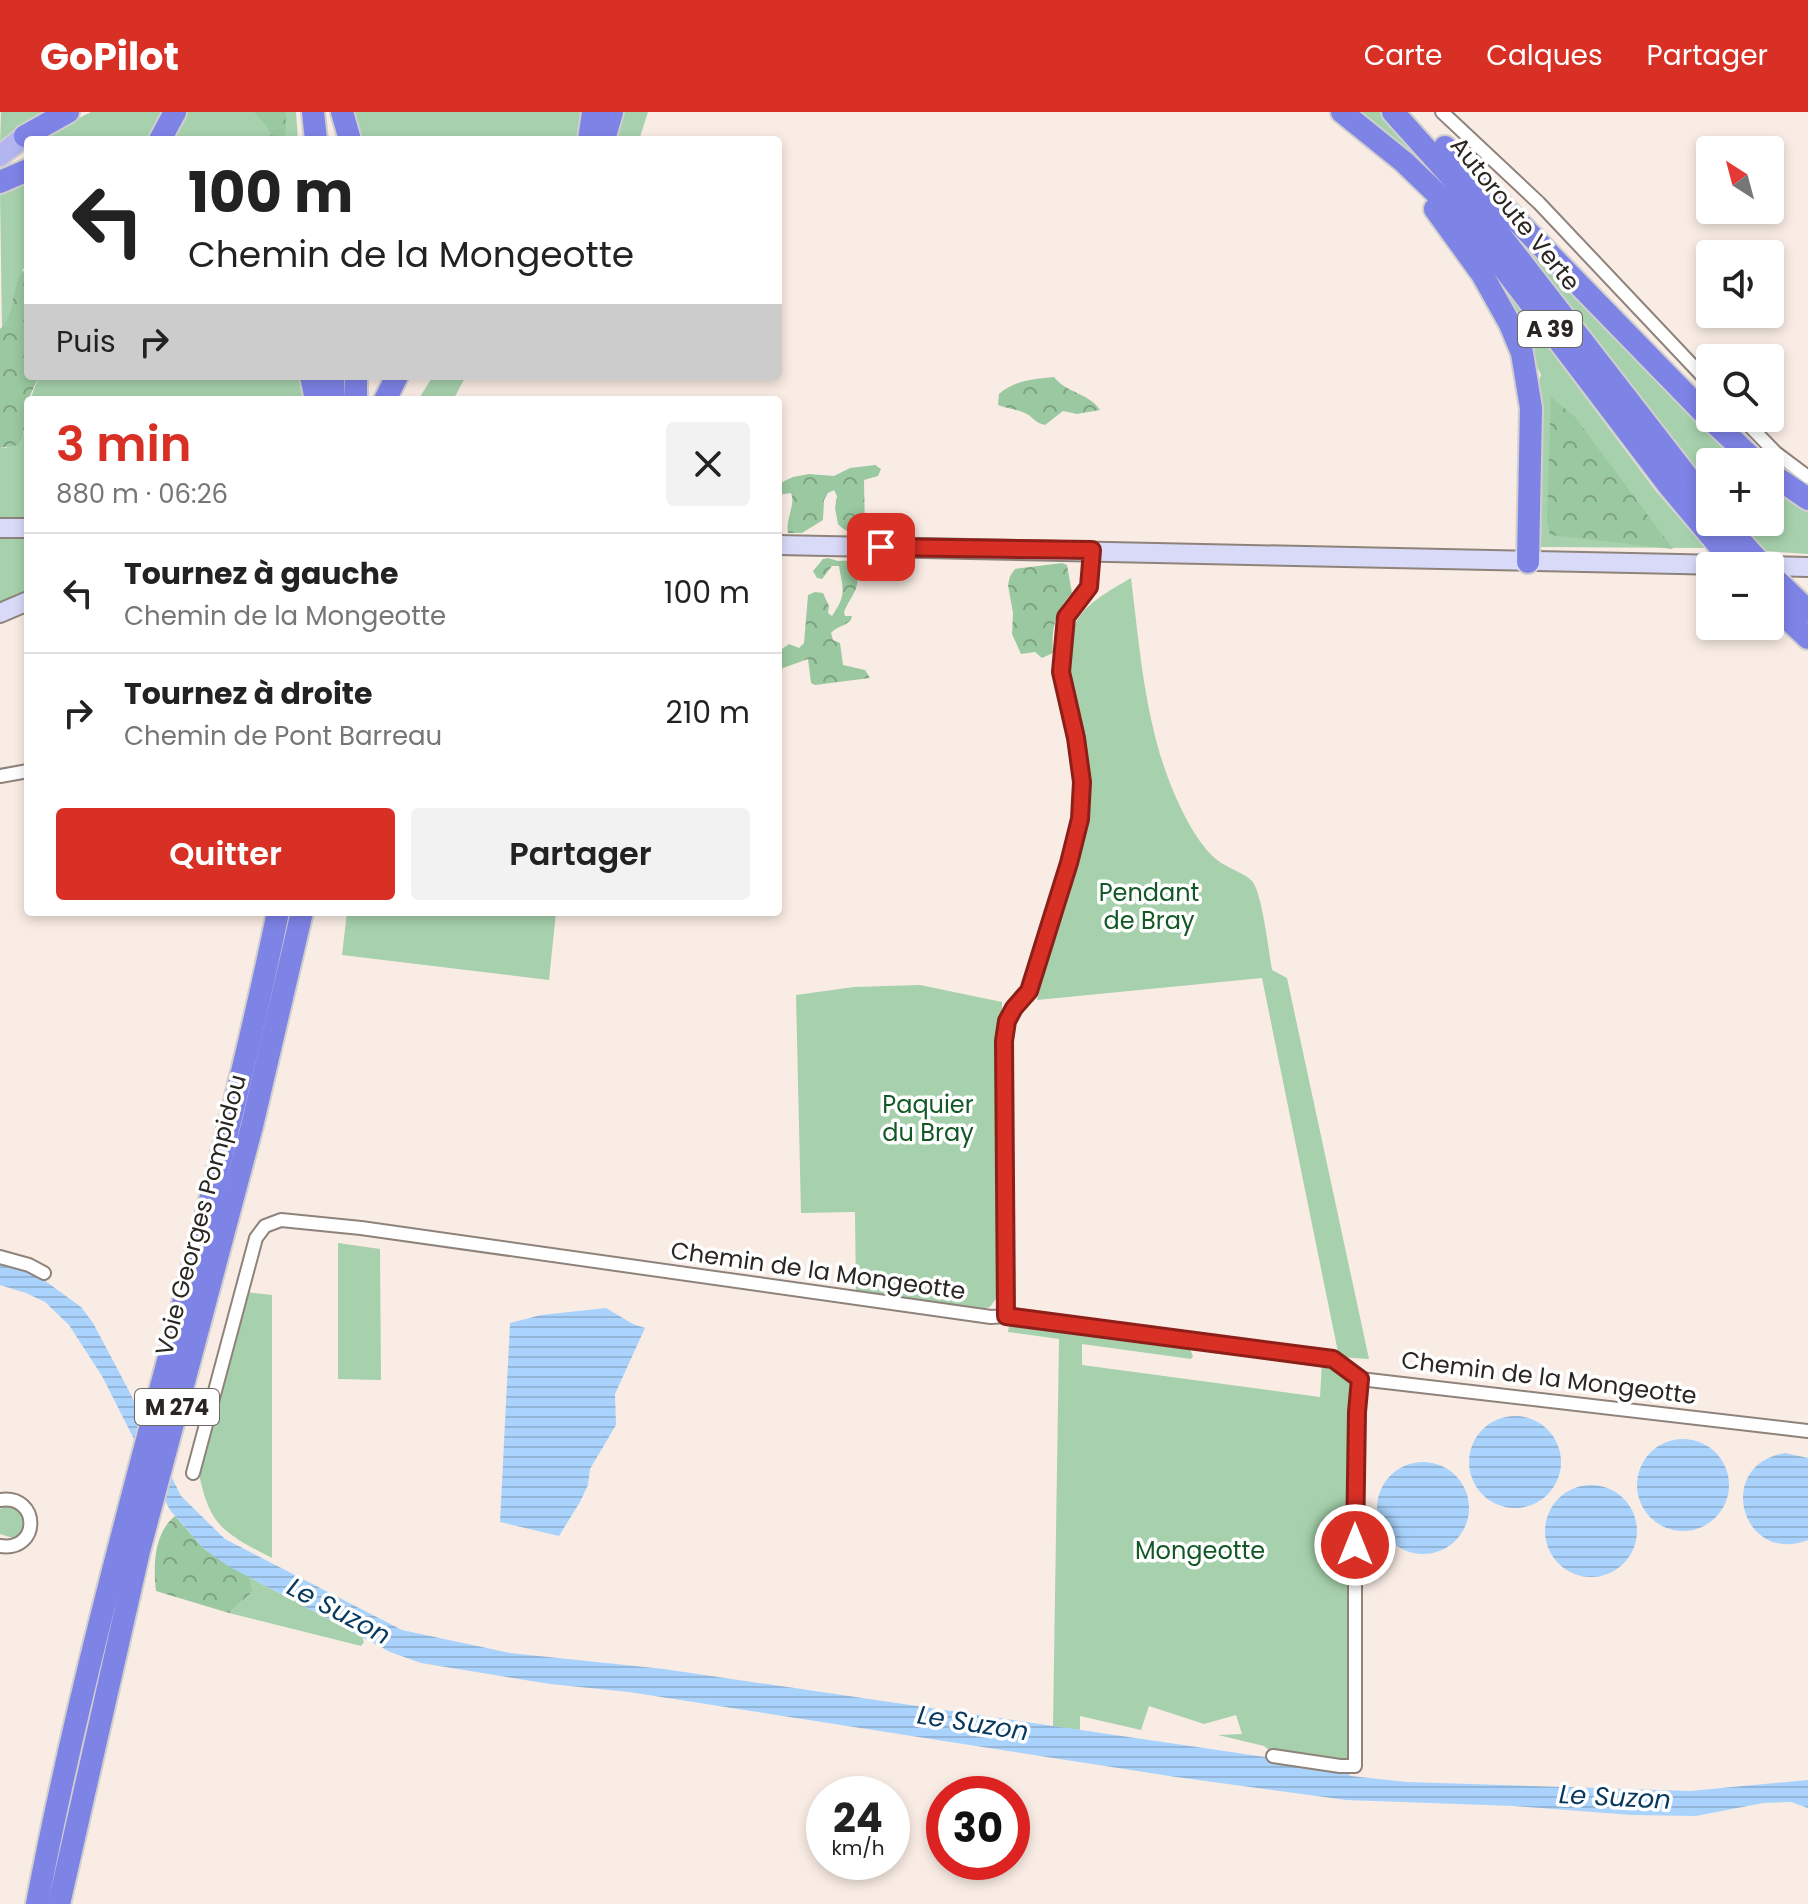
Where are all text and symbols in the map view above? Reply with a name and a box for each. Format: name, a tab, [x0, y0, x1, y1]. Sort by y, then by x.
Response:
text: GoPilot	[40, 30, 179, 83]
text: Carte	[1364, 36, 1442, 75]
text: Calques	[1486, 36, 1603, 75]
text: Partager	[1647, 36, 1768, 75]
street label: Autoroute Verte	[1443, 130, 1588, 298]
north arrow	[1696, 136, 1784, 224]
map controls	[1696, 136, 1784, 640]
text: 100 m	[188, 153, 353, 232]
icon: left	[56, 168, 160, 272]
text: Chemin de la Mongeotte	[188, 229, 634, 280]
button: sound	[1696, 240, 1784, 328]
road number: A 39	[1518, 311, 1582, 347]
text: Puis	[56, 320, 116, 363]
icon: right	[132, 320, 176, 364]
button: search	[1696, 344, 1784, 432]
text: 3 min	[56, 411, 192, 478]
button: close	[666, 422, 750, 506]
button: +	[1696, 448, 1784, 536]
text: 880 m · 06:26	[56, 476, 228, 512]
pin	[847, 513, 915, 581]
icon: arrive	[859, 525, 903, 569]
text: Tournez à gauche	[124, 552, 398, 595]
button: −	[1696, 552, 1784, 640]
icon: left	[56, 571, 100, 615]
text: 100 m	[664, 571, 750, 614]
text: Chemin de la Mongeotte	[124, 598, 446, 634]
text: Tournez à droite	[124, 672, 372, 715]
icon: right	[56, 691, 100, 735]
text: 210 m	[665, 691, 750, 734]
text: Chemin de Pont Barreau	[124, 718, 442, 754]
button: Quitter	[56, 808, 395, 900]
button: Partager	[411, 808, 750, 900]
park label: Pendant de Bray	[1099, 876, 1199, 937]
street label: Voie Georges Pompidou	[147, 1071, 254, 1359]
park label: Paquier du Bray	[882, 1088, 974, 1149]
street label: Chemin de la Mongeotte	[669, 1233, 968, 1308]
street label: Chemin de la Mongeotte	[1399, 1343, 1699, 1412]
road number: M 274	[135, 1389, 219, 1425]
position arrow	[1313, 1503, 1397, 1587]
park label: Mongeotte	[1135, 1534, 1265, 1567]
water label: Le Suzon	[281, 1569, 397, 1653]
water label: Le Suzon	[915, 1696, 1031, 1750]
speed limit sign: 30	[926, 1776, 1030, 1880]
water label: Le Suzon	[1558, 1776, 1672, 1818]
text: 24	[833, 1790, 883, 1846]
text: km/h	[831, 1834, 885, 1862]

